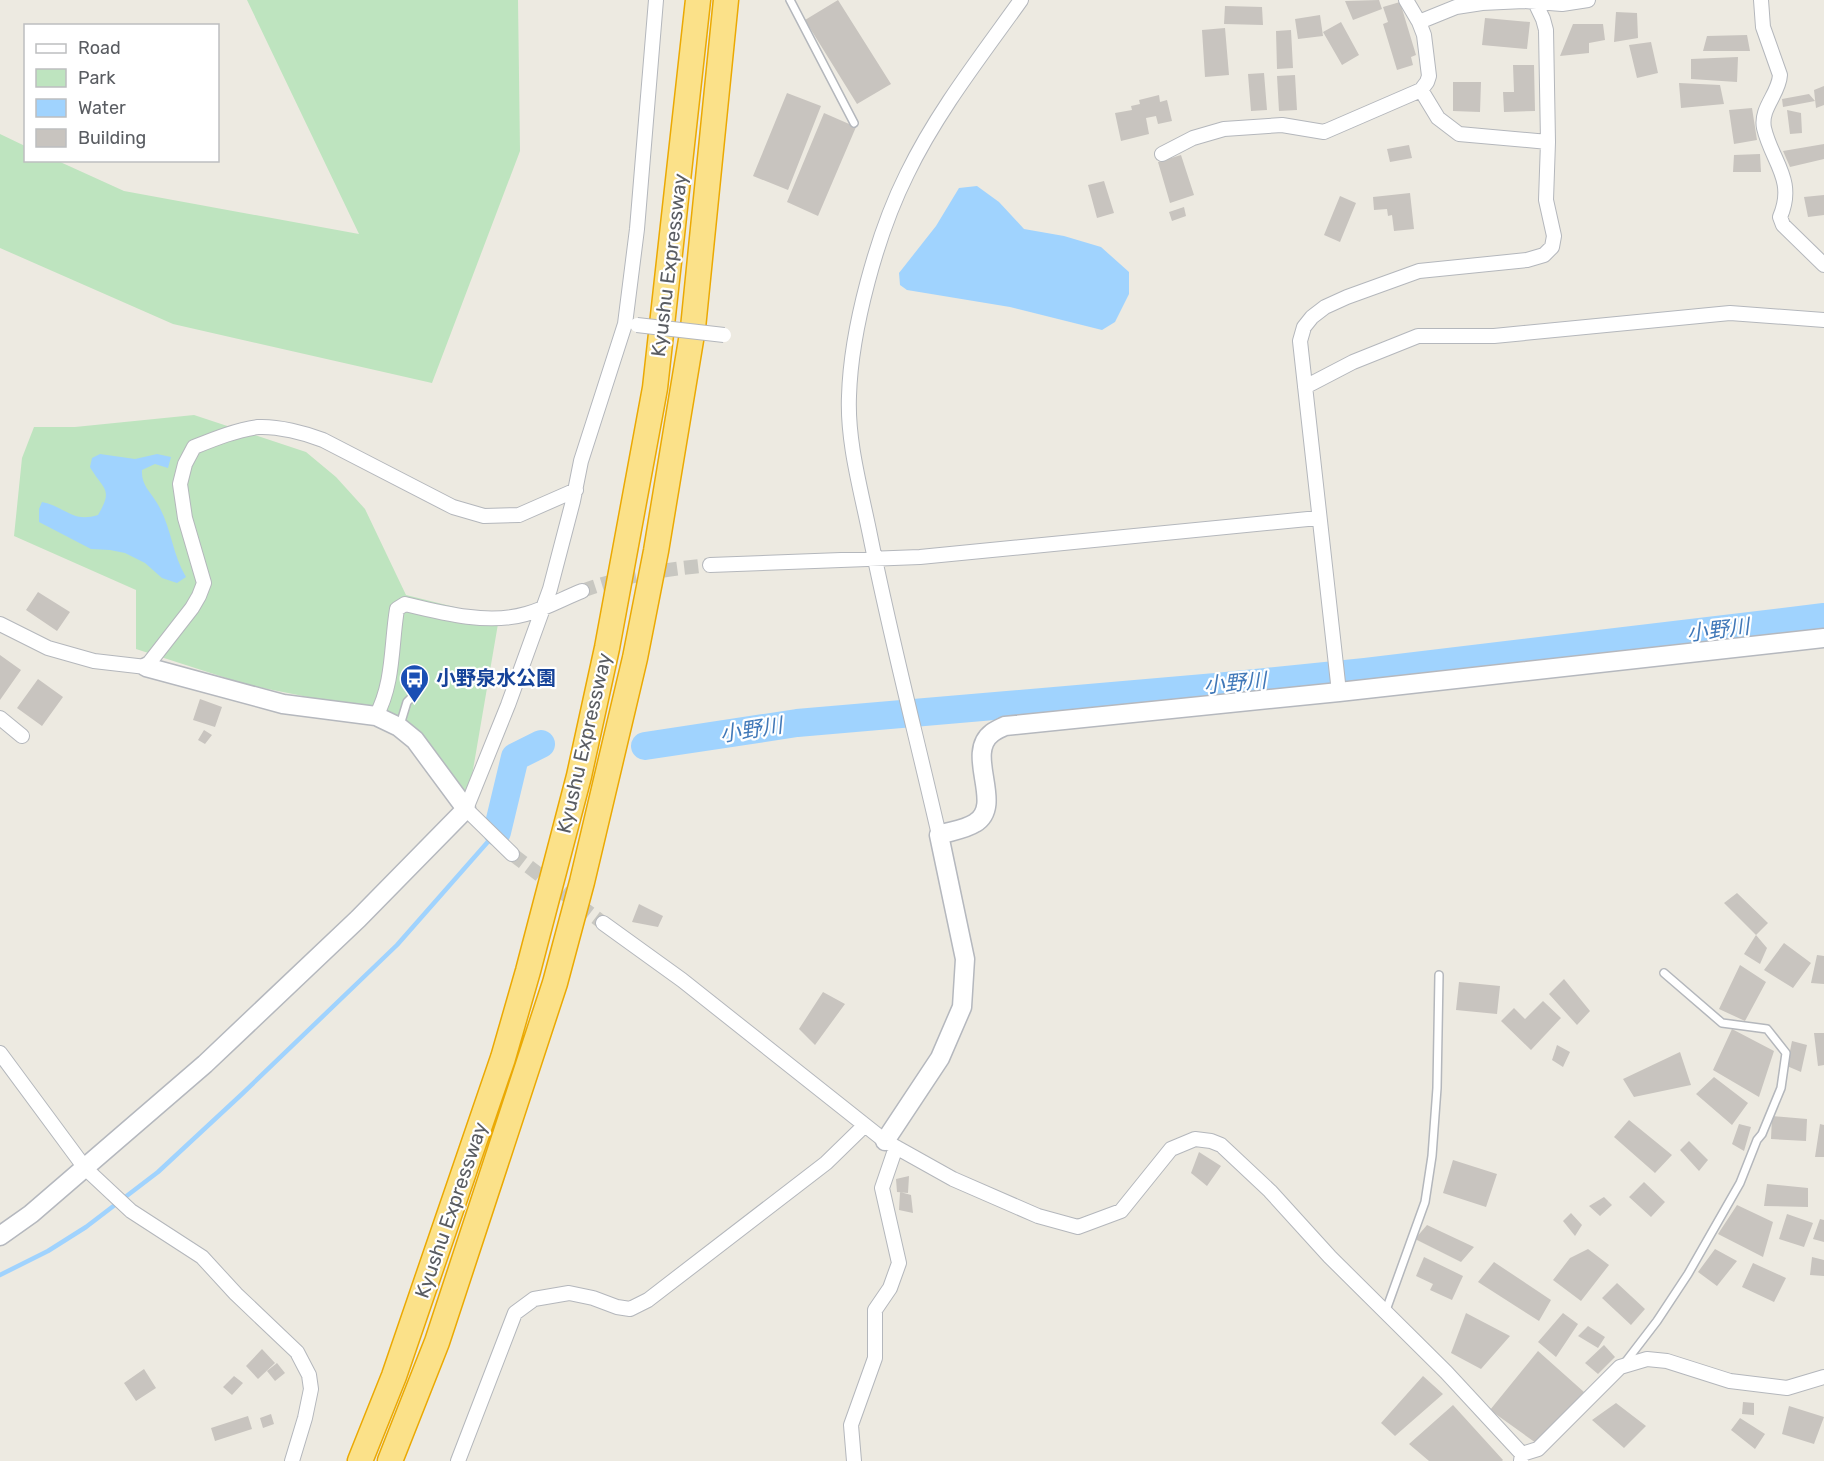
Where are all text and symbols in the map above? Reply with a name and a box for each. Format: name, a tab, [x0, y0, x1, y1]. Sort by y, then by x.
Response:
legend	[24, 24, 219, 162]
text: Road	[78, 37, 121, 59]
text: Park	[78, 67, 116, 89]
text: Water	[78, 97, 126, 119]
text: Building	[78, 127, 146, 149]
street label: Kyushu Expressway	[646, 172, 692, 358]
water label: 小野川	[1685, 613, 1753, 646]
street label: Kyushu Expressway	[552, 650, 616, 836]
bus stop icon: 小野泉水公園	[399, 662, 431, 704]
place label: 小野泉水公園	[436, 666, 556, 690]
water label: 小野川	[1202, 667, 1269, 698]
water label: 小野川	[718, 712, 786, 747]
street label: Kyushu Expressway	[410, 1119, 492, 1301]

